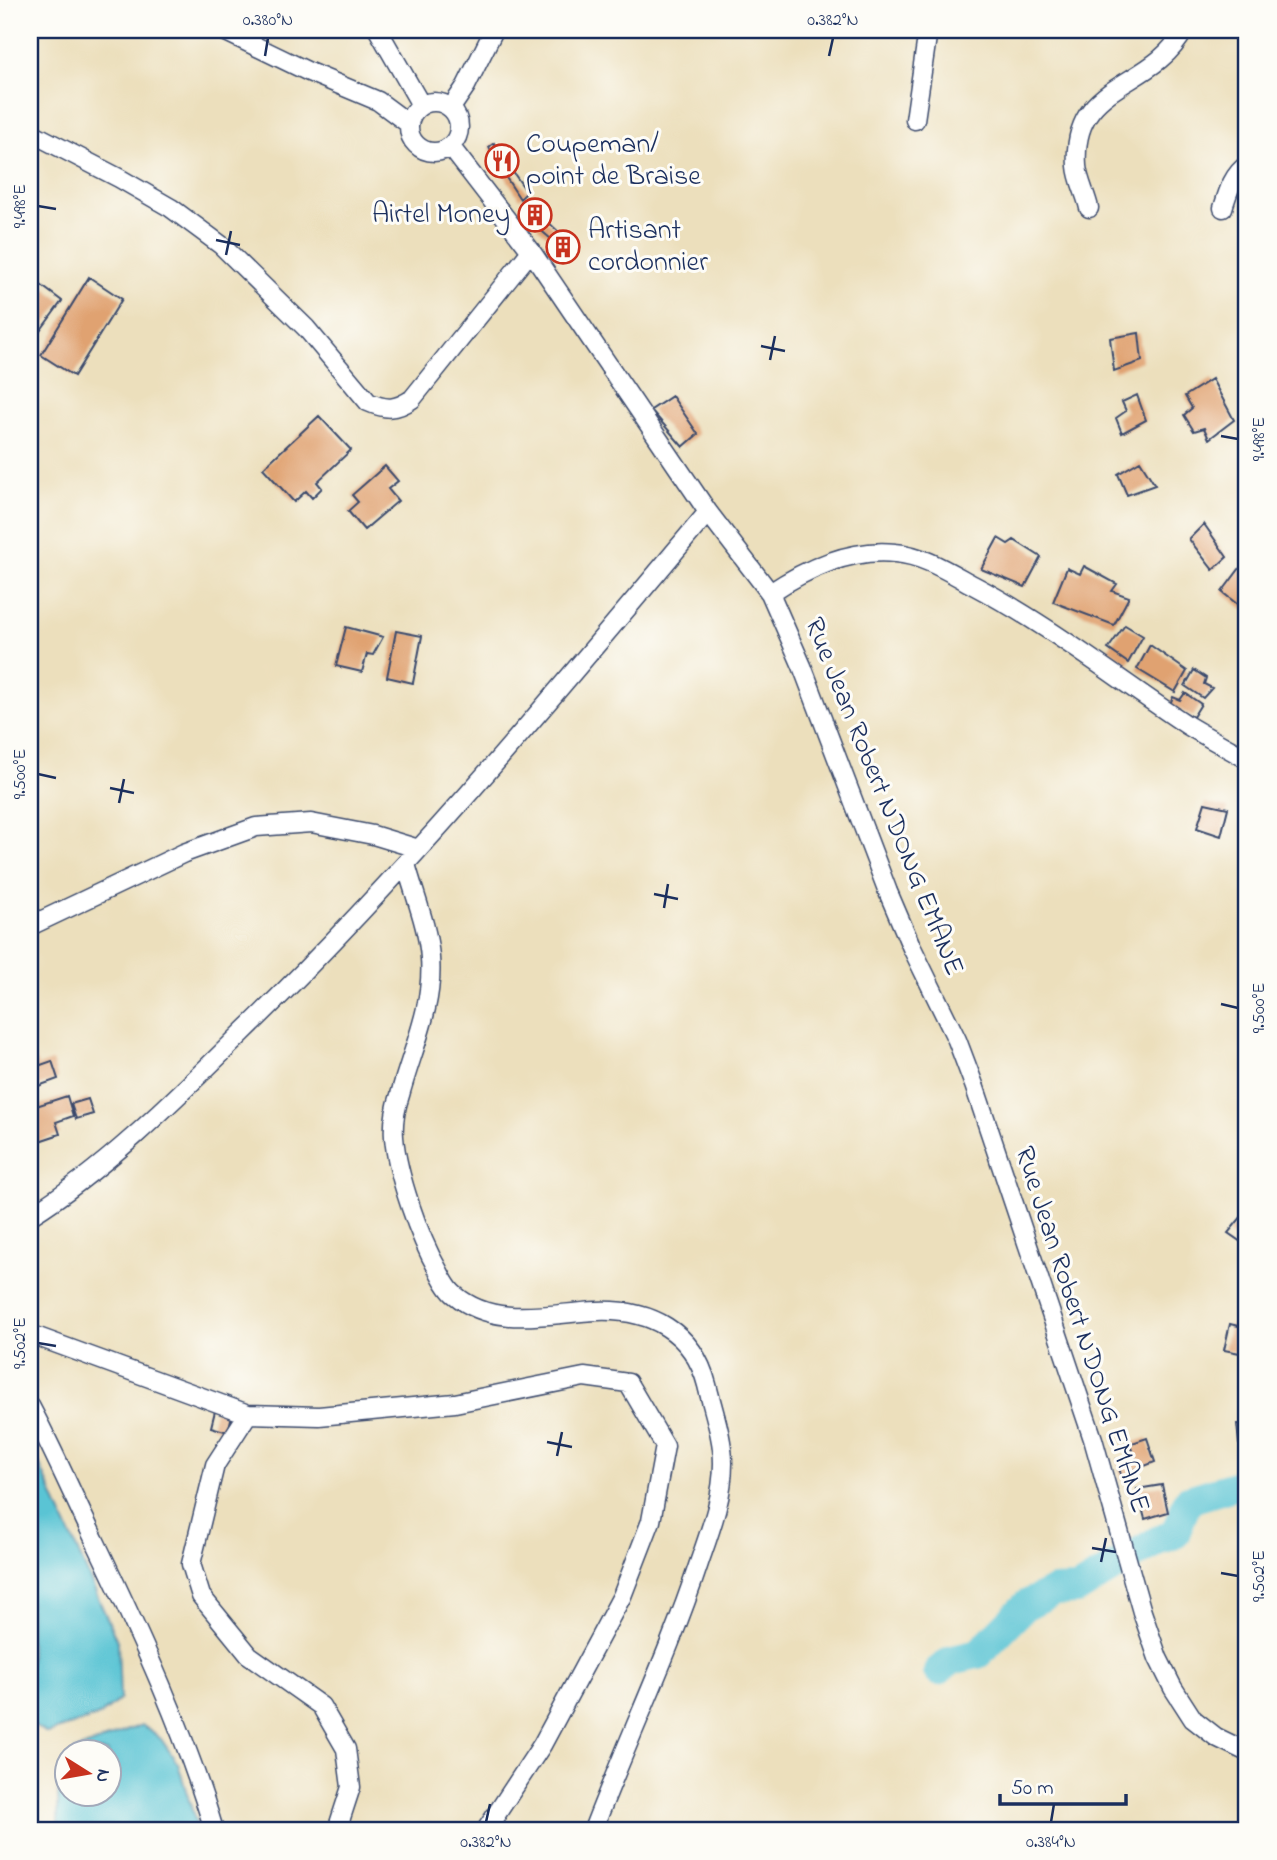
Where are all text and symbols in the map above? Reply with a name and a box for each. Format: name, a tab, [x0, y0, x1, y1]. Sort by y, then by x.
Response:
text: 0.380°N	[243, 8, 293, 34]
text: 0.382°N	[807, 8, 859, 34]
place label: Coupeman/ point de Braise	[526, 125, 701, 198]
restaurant icon: Coupeman/ point de Braise	[483, 142, 521, 180]
text: 9.498°E	[8, 184, 34, 228]
place label: Airtel Money	[372, 195, 510, 236]
building icon: Airtel Money	[516, 196, 554, 234]
place label: Artisant cordonnier	[588, 211, 708, 284]
building icon: Artisant cordonnier	[544, 228, 582, 266]
text: 9.498°E	[1247, 417, 1273, 461]
street label: Rue Jean Robert NDONG EMANE	[792, 612, 974, 982]
text: 9.500°E	[8, 749, 34, 799]
text: 9.500°E	[1247, 983, 1273, 1033]
street label: Rue Jean Robert NDONG EMANE	[1002, 1141, 1160, 1519]
text: 9.502°E	[8, 1317, 34, 1369]
text: 9.502°E	[1247, 1550, 1273, 1602]
north arrow	[52, 1738, 122, 1808]
scale bar	[1000, 1762, 1126, 1806]
text: N	[88, 1767, 117, 1785]
text: 50 m	[1011, 1774, 1054, 1804]
text: 0.382°N	[460, 1830, 512, 1856]
text: 0.384°N	[1026, 1830, 1076, 1856]

